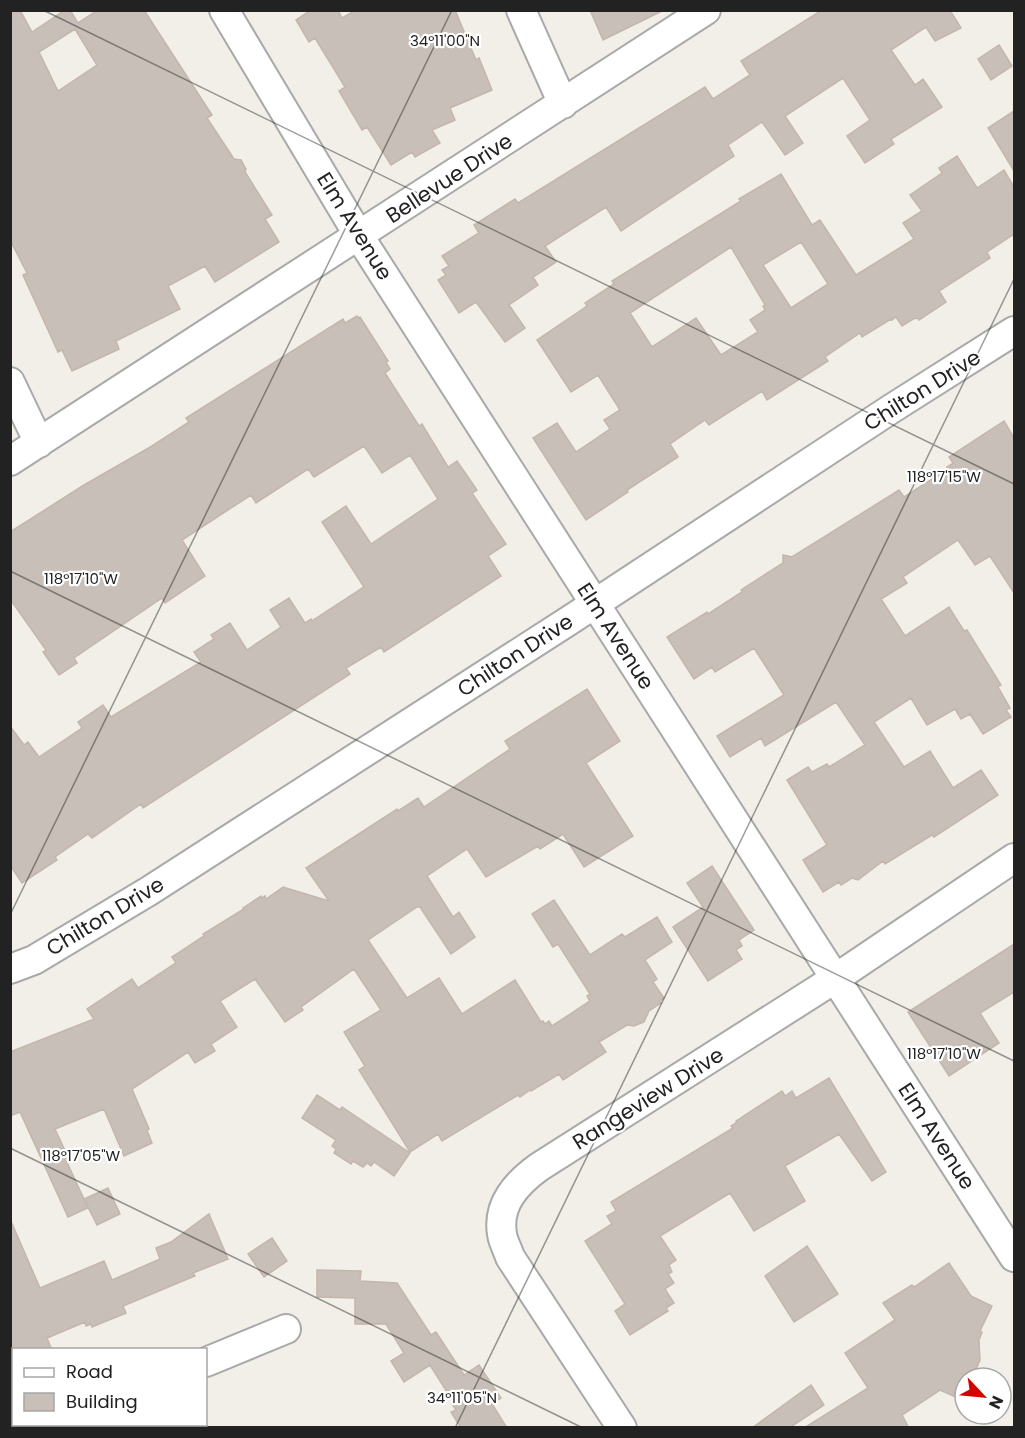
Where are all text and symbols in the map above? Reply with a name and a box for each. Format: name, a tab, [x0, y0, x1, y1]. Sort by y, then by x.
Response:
text: 34°11'00"N	[410, 30, 480, 51]
street label: Bellevue Drive	[380, 126, 518, 230]
street label: Elm Avenue	[310, 167, 400, 285]
street label: Chilton Drive	[858, 343, 986, 437]
text: 118°17'15"W	[907, 466, 981, 487]
text: 118°17'10"W	[44, 568, 118, 589]
street label: Elm Avenue	[571, 577, 661, 695]
street label: Chilton Drive	[451, 607, 579, 703]
street label: Chilton Drive	[41, 869, 169, 963]
street label: Rangeview Drive	[567, 1040, 729, 1156]
text: 118°17'10"W	[907, 1043, 981, 1064]
street label: Elm Avenue	[892, 1077, 982, 1195]
text: 118°17'05"W	[42, 1145, 121, 1166]
legend	[12, 1348, 207, 1426]
text: Road	[66, 1359, 113, 1384]
north arrow	[953, 1366, 1013, 1426]
text: 34°11'05"N	[427, 1387, 497, 1408]
text: Building	[66, 1389, 138, 1414]
text: N	[983, 1392, 1009, 1413]

